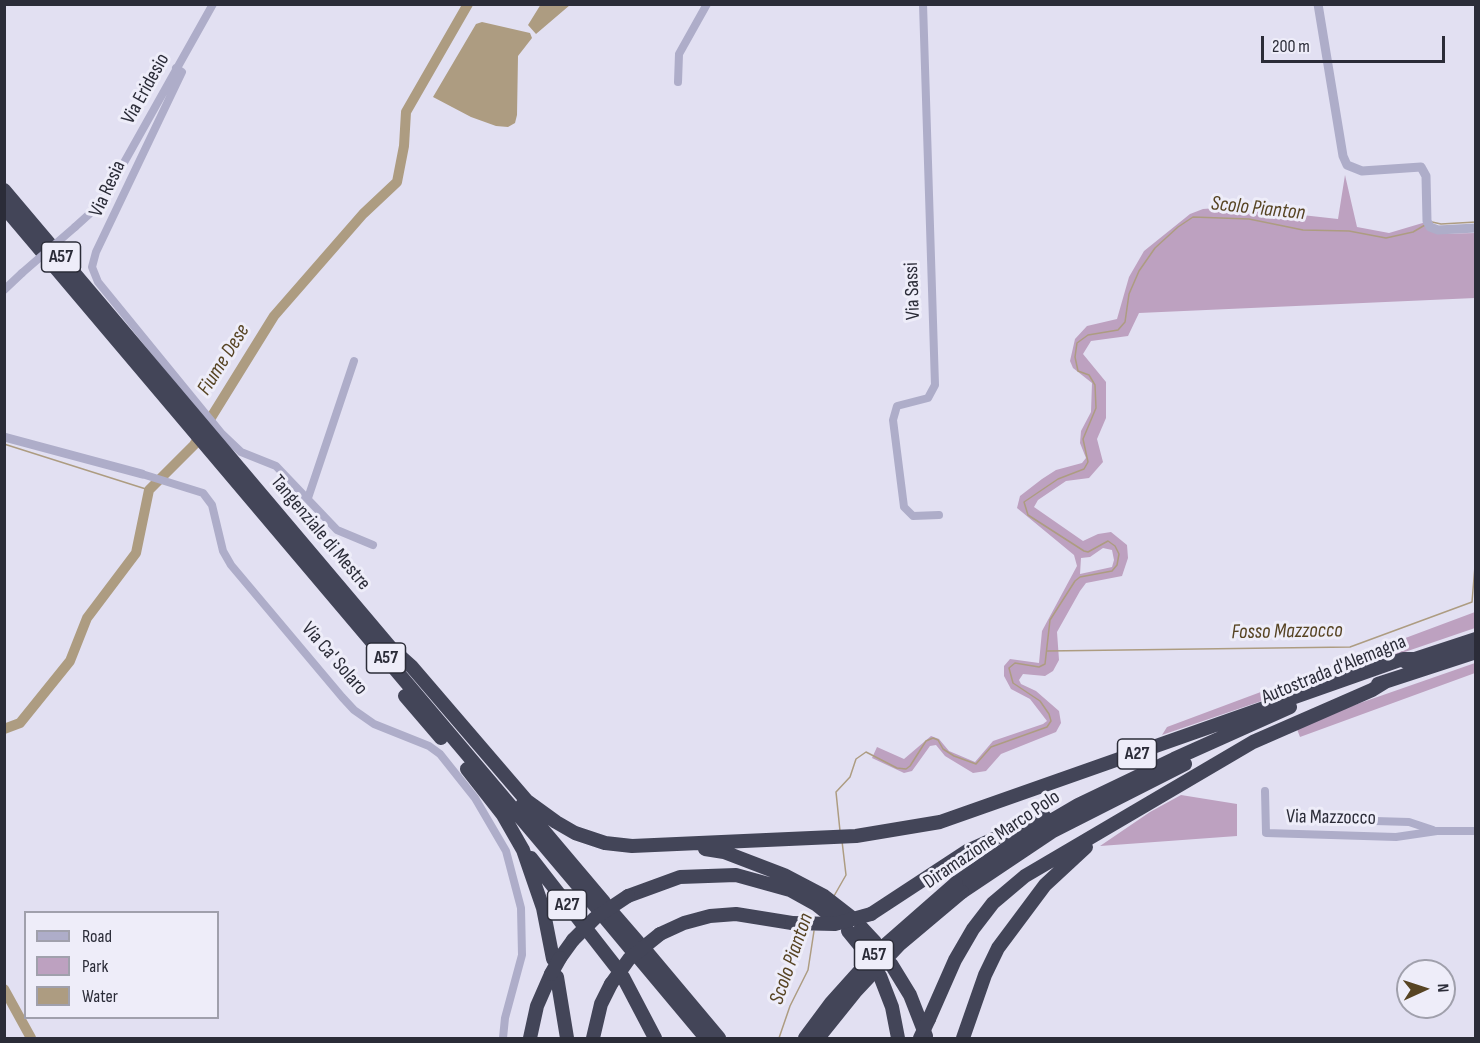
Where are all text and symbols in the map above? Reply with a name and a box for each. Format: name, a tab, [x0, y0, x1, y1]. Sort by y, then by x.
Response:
scale bar	[1264, 24, 1448, 62]
text: 200 m	[1272, 36, 1310, 57]
street label: Via Eridesio	[117, 50, 175, 128]
street label: Via Resia	[85, 157, 131, 221]
water label: Scolo Pianton	[1210, 192, 1306, 226]
road number: A57	[42, 242, 80, 272]
street label: Via Sassi	[900, 262, 926, 320]
water label: Fiume Dese	[192, 320, 256, 400]
street label: Tangenziale di Mestre	[265, 471, 375, 595]
street label: Via Ca' Solaro	[296, 618, 372, 700]
water label: Fosso Mazzocco	[1231, 618, 1343, 646]
street label: Autostrada d'Alemagna	[1258, 630, 1410, 710]
road number: A57	[366, 643, 406, 673]
road number: A27	[1118, 739, 1156, 769]
street label: Diramazione Marco Polo	[919, 785, 1065, 895]
street label: Via Mazzocco	[1286, 805, 1376, 831]
road number: A27	[548, 890, 586, 920]
water label: Scolo Pianton	[765, 910, 819, 1008]
legend	[24, 911, 219, 1019]
text: Road	[82, 926, 112, 947]
road number: A57	[854, 940, 894, 970]
text: Park	[82, 956, 108, 977]
north arrow	[1396, 959, 1456, 1019]
text: N	[1433, 983, 1452, 993]
text: Water	[82, 986, 118, 1007]

